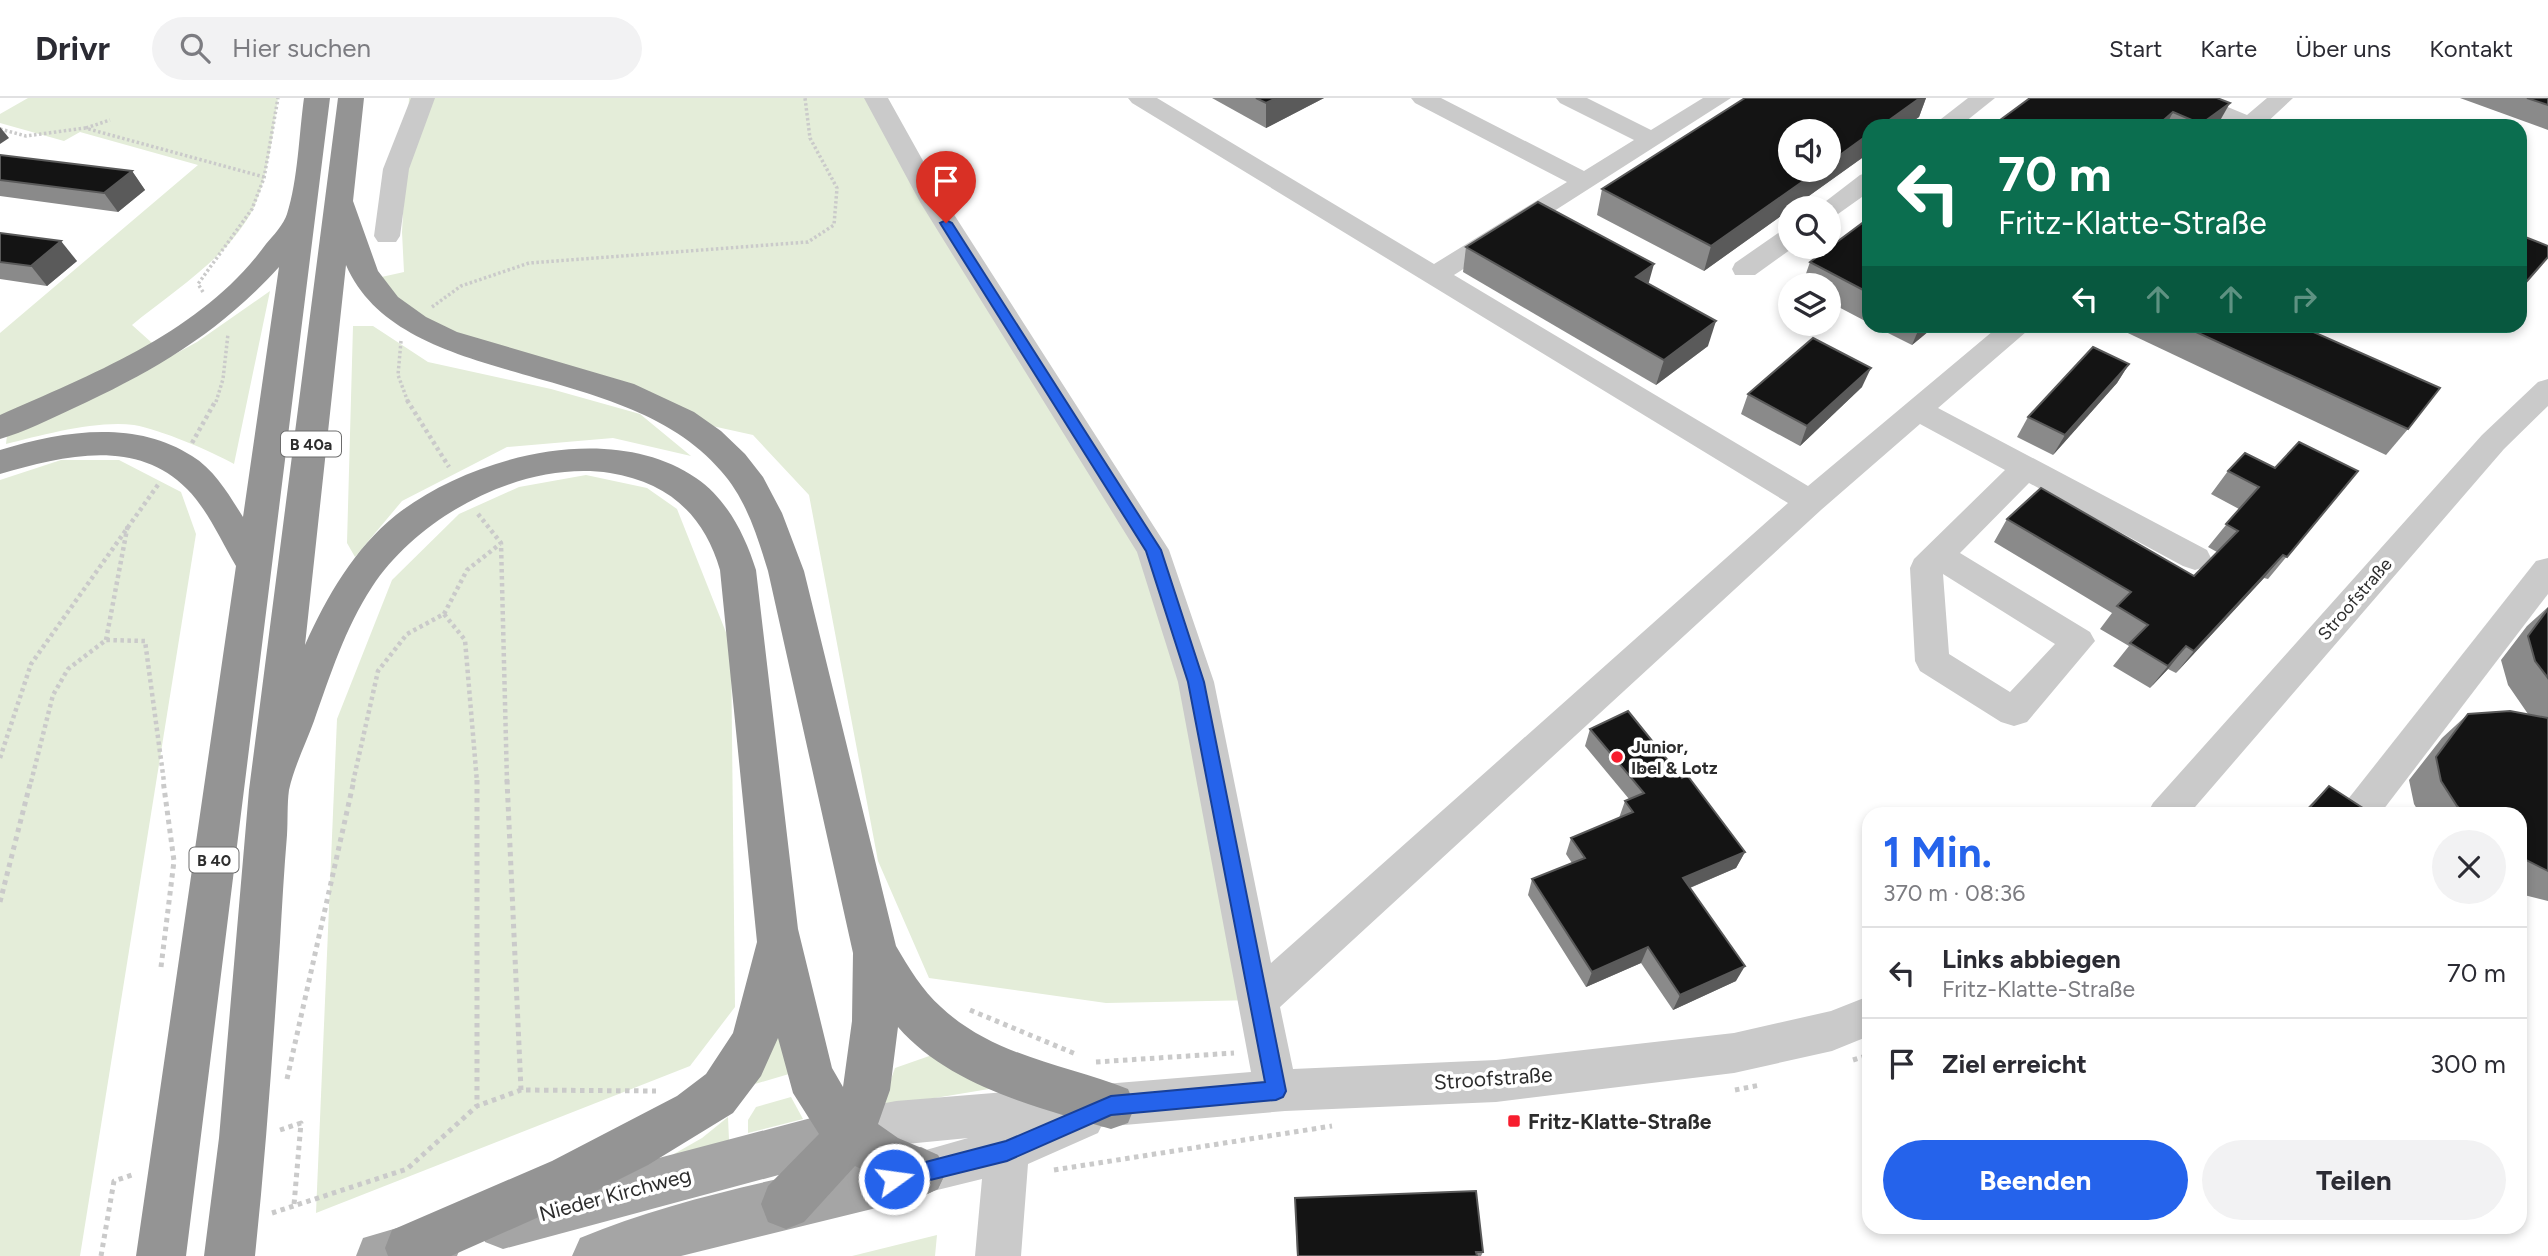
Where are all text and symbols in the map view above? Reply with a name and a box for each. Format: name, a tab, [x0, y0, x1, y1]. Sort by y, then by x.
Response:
search box	[152, 17, 642, 80]
text: Drivr	[35, 29, 110, 68]
icon: search	[176, 29, 214, 67]
text: Hier suchen	[232, 32, 371, 64]
text: Start	[2109, 34, 2162, 63]
text: Karte	[2200, 34, 2257, 63]
text: Über uns	[2295, 34, 2391, 63]
text: Kontakt	[2429, 34, 2513, 63]
map controls	[1778, 119, 1841, 336]
button: sound	[1778, 119, 1841, 182]
text: 70 m	[1998, 144, 2111, 203]
icon: left	[1883, 147, 1974, 238]
pin	[916, 151, 976, 223]
icon: arrive	[927, 162, 965, 200]
button: search	[1778, 196, 1841, 259]
text: Fritz-Klatte-Straße	[1998, 204, 2267, 242]
button: layers	[1778, 273, 1841, 336]
icon: left	[2066, 280, 2104, 318]
icon: ahead	[2139, 280, 2177, 318]
icon: ahead	[2212, 280, 2250, 318]
icon: right	[2285, 280, 2323, 318]
road number: B 40a	[281, 432, 341, 456]
street label: Stroofstraße	[2313, 553, 2397, 645]
place label: Junior, Ibel & Lotz	[1631, 736, 1718, 779]
marker: Junior, Ibel & Lotz	[1609, 749, 1625, 765]
text: 1 Min.	[1883, 827, 1992, 878]
button: close	[2432, 830, 2506, 904]
road number: B 40	[190, 848, 238, 873]
text: 370 m · 08:36	[1883, 879, 2025, 907]
text: Links abbiegen	[1942, 943, 2121, 975]
icon: left	[1883, 954, 1921, 992]
text: 70 m	[2447, 957, 2506, 989]
text: Fritz-Klatte-Straße	[1942, 975, 2135, 1003]
icon: arrive	[1883, 1045, 1921, 1083]
text: Ziel erreicht	[1942, 1048, 2087, 1080]
text: 300 m	[2430, 1048, 2506, 1080]
street label: Stroofstraße	[1433, 1061, 1553, 1095]
place label: Fritz-Klatte-Straße	[1528, 1109, 1712, 1134]
marker: Fritz-Klatte-Straße	[1506, 1113, 1522, 1129]
button: Beenden	[1883, 1140, 2188, 1220]
button: Teilen	[2202, 1140, 2506, 1220]
position arrow	[857, 1142, 931, 1216]
street label: Nieder Kirchweg	[536, 1162, 694, 1226]

